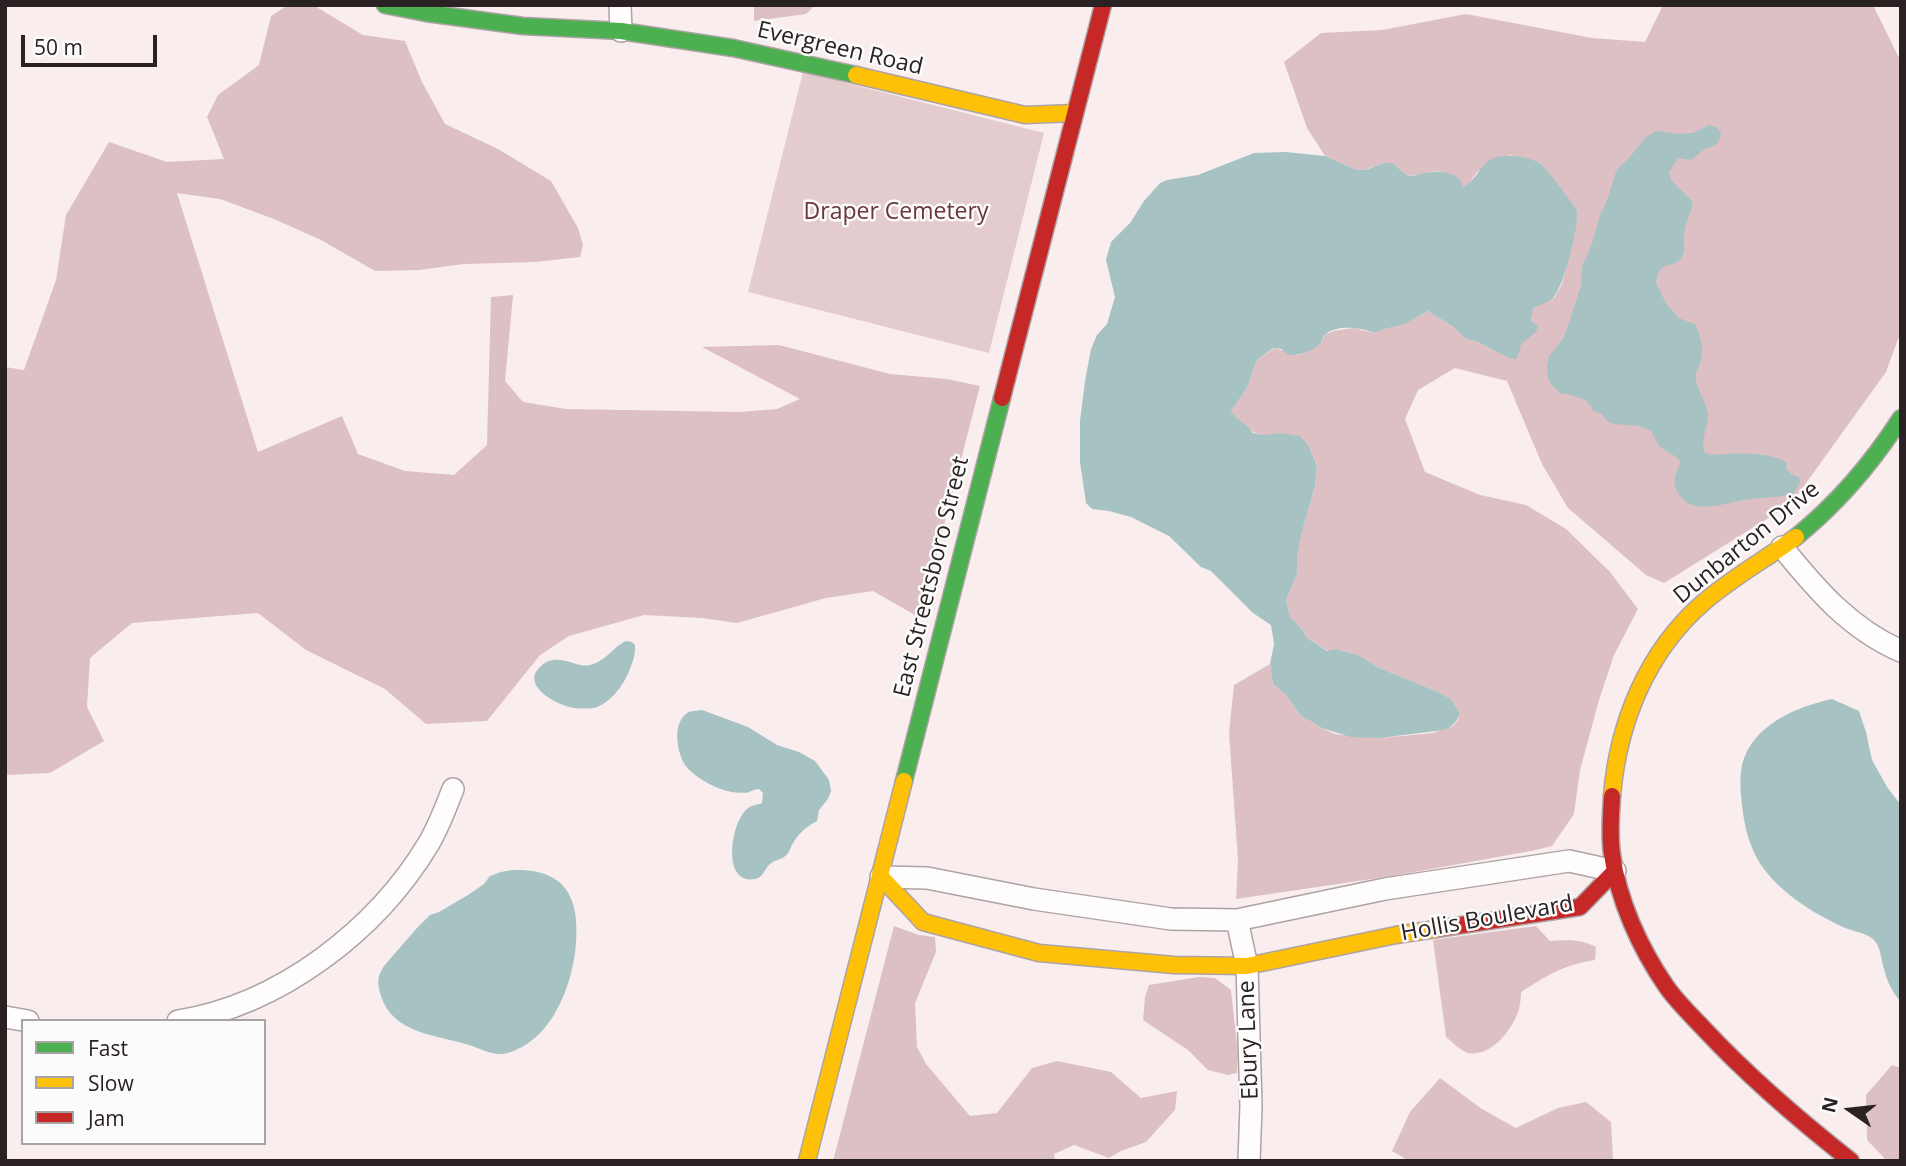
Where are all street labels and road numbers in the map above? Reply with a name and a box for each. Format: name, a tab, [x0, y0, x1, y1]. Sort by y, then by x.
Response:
street label: Evergreen Road	[754, 17, 926, 81]
street label: East Streetsboro Street	[889, 454, 975, 700]
street label: Dunbarton Drive	[1669, 476, 1825, 610]
street label: Hollis Boulevard	[1399, 890, 1575, 948]
street label: Ebury Lane	[1233, 980, 1265, 1100]

